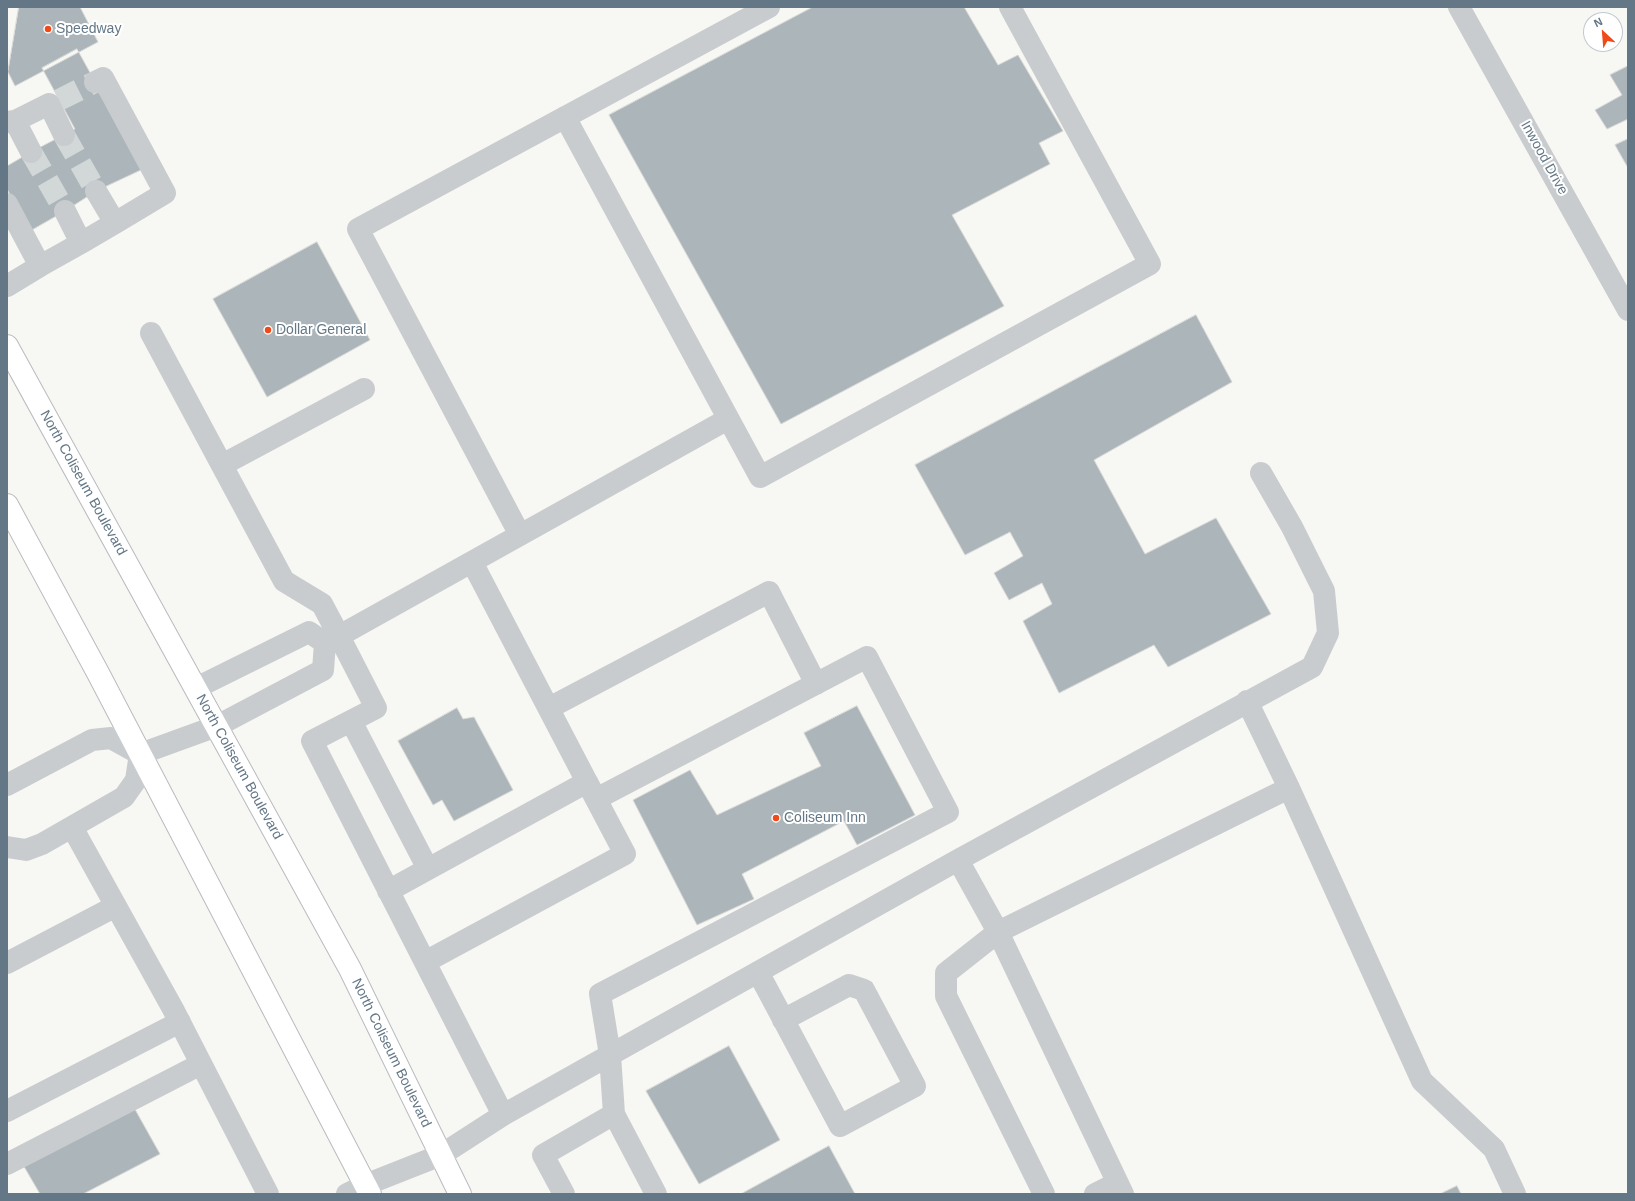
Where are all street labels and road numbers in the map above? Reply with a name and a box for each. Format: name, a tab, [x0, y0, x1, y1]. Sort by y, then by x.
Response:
street label: Inwood Drive	[1517, 118, 1571, 198]
street label: North Coliseum Boulevard	[36, 407, 130, 559]
street label: North Coliseum Boulevard	[192, 691, 286, 843]
street label: North Coliseum Boulevard	[348, 976, 434, 1130]

